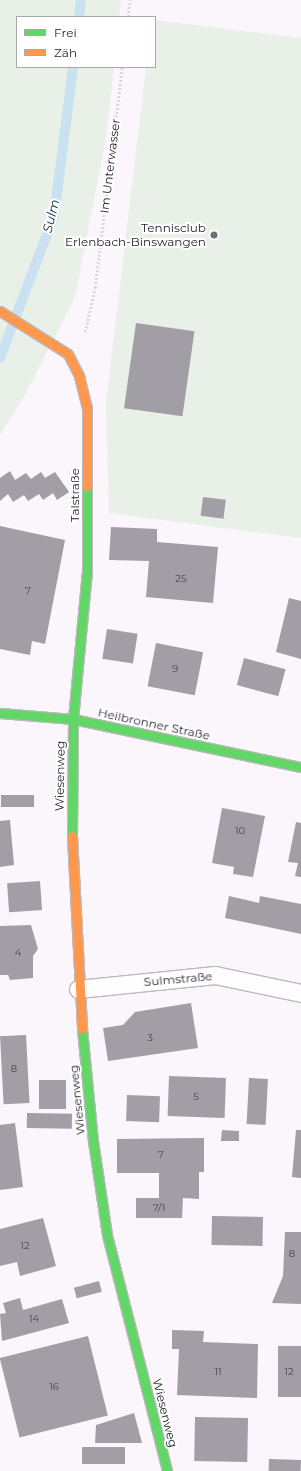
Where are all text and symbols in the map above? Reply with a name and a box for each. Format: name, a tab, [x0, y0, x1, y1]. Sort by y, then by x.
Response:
legend	[16, 16, 156, 68]
text: Frei	[54, 25, 77, 40]
text: Zäh	[54, 45, 77, 60]
street label: Im Unterwasser	[97, 118, 123, 214]
water label: Sulm	[39, 198, 63, 234]
place label: Tennisclub Erlenbach-Binswangen	[65, 221, 206, 249]
marker: Tennisclub Erlenbach-Binswangen	[209, 230, 219, 240]
street label: Talstraße	[68, 468, 82, 522]
house number: 25	[175, 573, 187, 585]
house number: 7	[25, 585, 31, 597]
house number: 9	[172, 663, 178, 675]
street label: Heilbronner Straße	[97, 705, 211, 743]
street label: Wiesenweg	[52, 741, 68, 811]
house number: 10	[235, 825, 245, 837]
house number: 4	[15, 947, 21, 959]
street label: Sulmstraße	[143, 969, 213, 989]
house number: 3	[147, 1032, 153, 1044]
house number: 8	[11, 1063, 17, 1075]
street label: Wiesenweg	[66, 1064, 88, 1136]
house number: 5	[193, 1091, 199, 1103]
house number: 7	[158, 1149, 164, 1161]
house number: 7/1	[153, 1202, 165, 1214]
house number: 12	[20, 1240, 30, 1252]
house number: 8	[289, 1248, 295, 1260]
house number: 14	[29, 1313, 39, 1325]
house number: 11	[214, 1366, 222, 1378]
house number: 12	[284, 1366, 294, 1378]
street label: Wiesenweg	[149, 1377, 181, 1449]
house number: 16	[49, 1381, 59, 1393]

